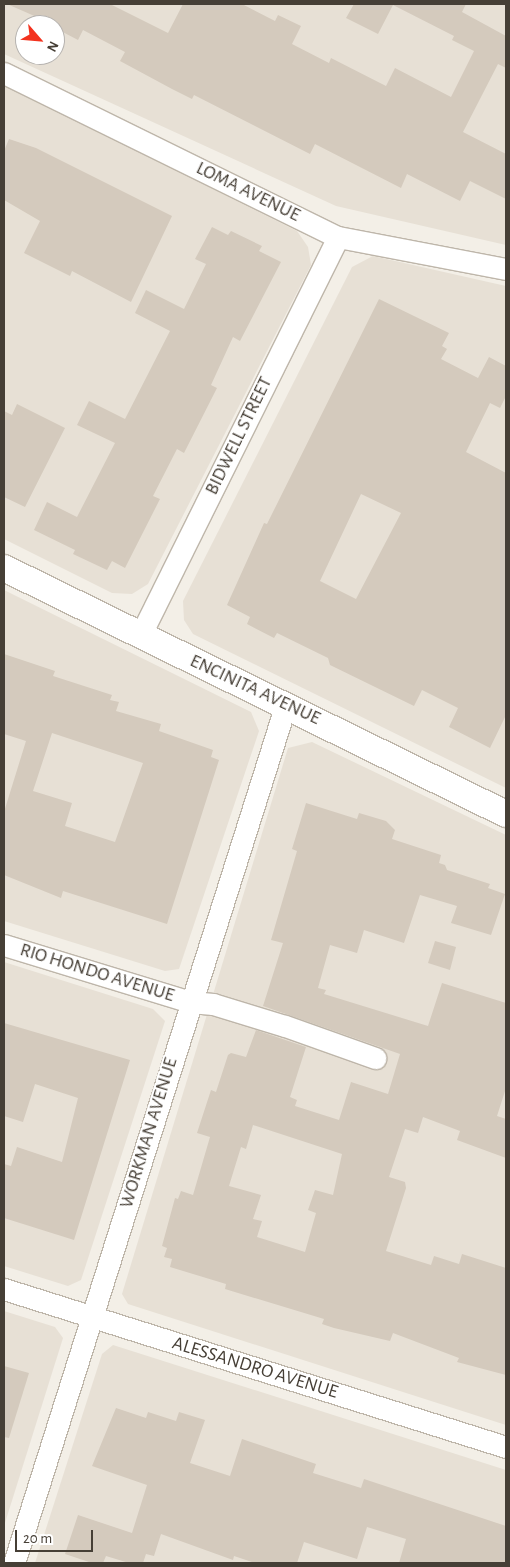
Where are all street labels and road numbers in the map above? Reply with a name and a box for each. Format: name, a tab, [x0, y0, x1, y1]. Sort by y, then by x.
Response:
street label: LOMA AVENUE	[192, 157, 304, 227]
street label: BIDWELL STREET	[201, 373, 277, 499]
street label: ENCINITA AVENUE	[186, 650, 324, 730]
street label: RIO HONDO AVENUE	[17, 939, 177, 1007]
street label: WORKMAN AVENUE	[115, 1055, 183, 1211]
street label: ALESSANDRO AVENUE	[169, 1332, 341, 1404]

